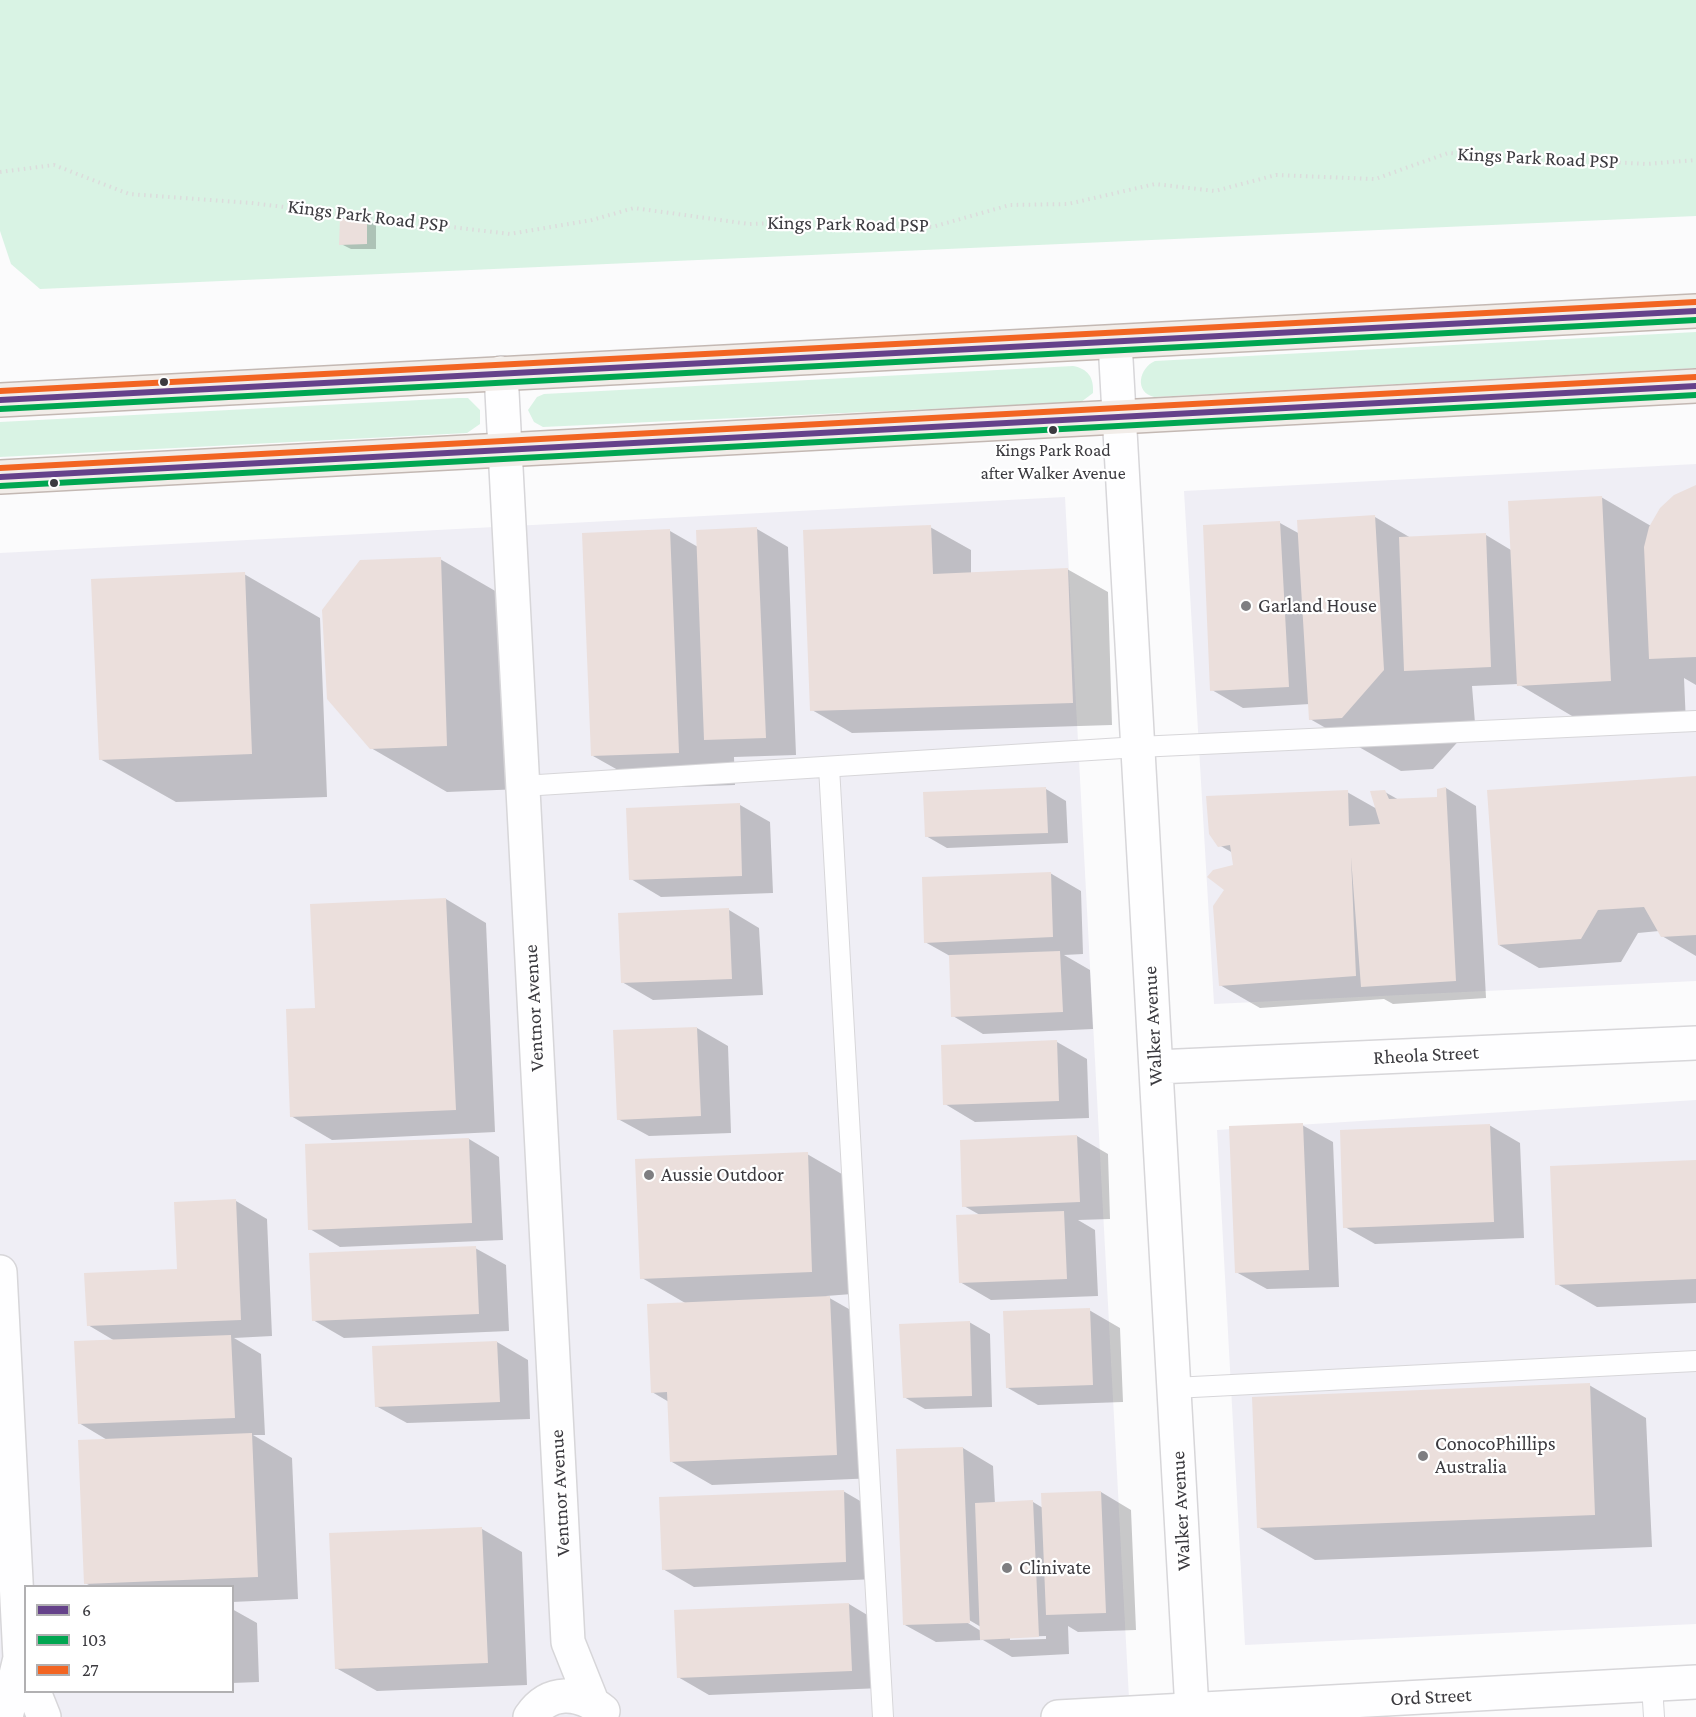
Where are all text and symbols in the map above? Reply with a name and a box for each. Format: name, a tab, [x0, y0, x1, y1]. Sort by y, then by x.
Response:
street label: Kings Park Road PSP	[1457, 142, 1619, 174]
street label: Kings Park Road PSP	[286, 194, 450, 238]
street label: Kings Park Road PSP	[767, 211, 929, 237]
unlabelled marker	[158, 376, 170, 388]
marker: Kings Park Road after Walker Avenue	[1047, 424, 1059, 436]
place label: Kings Park Road after Walker Avenue	[980, 439, 1126, 482]
unlabelled marker	[48, 477, 60, 489]
place label: Garland House	[1258, 594, 1377, 618]
marker: Garland House	[1239, 599, 1253, 613]
street label: Ventnor Avenue	[519, 944, 549, 1072]
street label: Walker Avenue	[1138, 965, 1168, 1087]
street label: Rheola Street	[1373, 1040, 1479, 1070]
place label: Aussie Outdoor	[661, 1163, 784, 1187]
marker: Aussie Outdoor	[642, 1168, 656, 1182]
street label: Ventnor Avenue	[545, 1429, 575, 1557]
place label: ConocoPhillips Australia	[1435, 1432, 1556, 1479]
marker: ConocoPhillips Australia	[1416, 1449, 1430, 1463]
street label: Walker Avenue	[1166, 1450, 1196, 1572]
place label: Clinivate	[1019, 1556, 1091, 1580]
marker: Clinivate	[1000, 1561, 1014, 1575]
legend	[24, 1585, 234, 1693]
text: 6	[82, 1600, 91, 1620]
text: 103	[82, 1630, 107, 1650]
text: 27	[82, 1660, 99, 1680]
street label: Ord Street	[1390, 1683, 1472, 1711]

